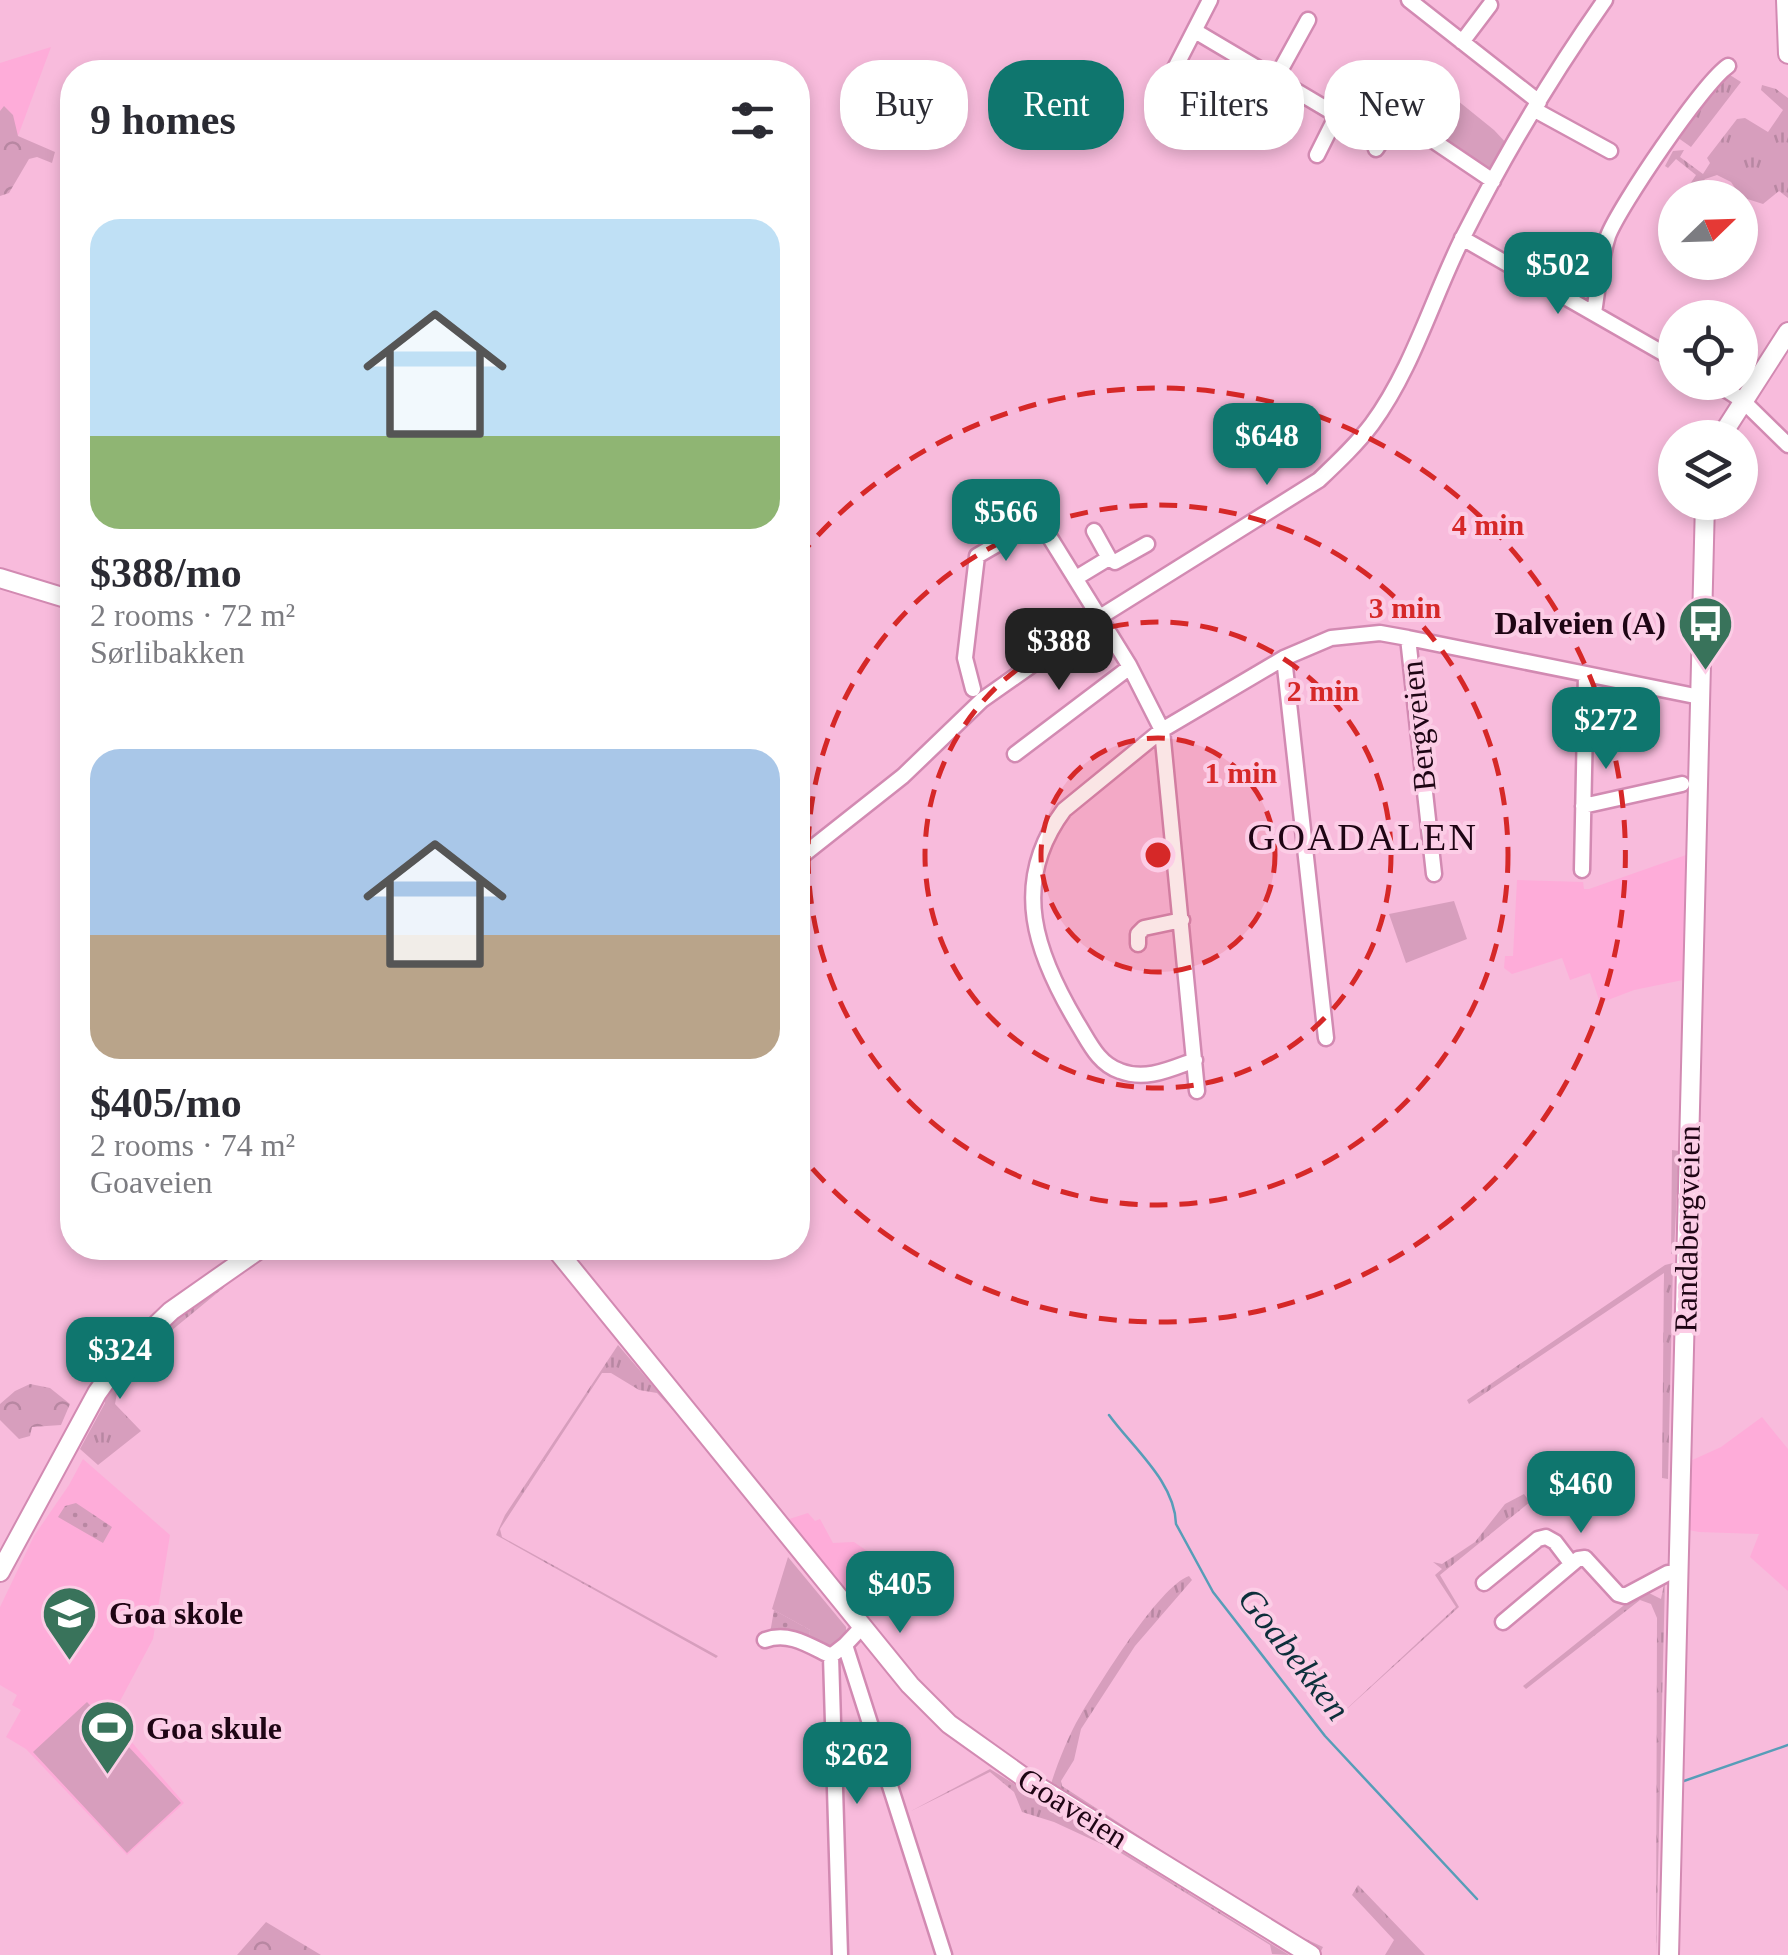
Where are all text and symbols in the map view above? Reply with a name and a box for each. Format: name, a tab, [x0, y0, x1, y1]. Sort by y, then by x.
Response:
chip: Buy	[840, 60, 968, 150]
chip: Rent	[988, 60, 1124, 150]
chip: Filters	[1144, 60, 1304, 150]
chip: New	[1324, 60, 1460, 150]
icon: filters	[725, 93, 780, 148]
text: 9 homes	[90, 97, 236, 143]
north arrow	[1658, 180, 1758, 280]
map controls	[1658, 180, 1758, 520]
pin: $502	[1499, 232, 1617, 317]
text: $502	[1526, 246, 1590, 282]
icon: home	[345, 284, 525, 464]
button: locate	[1658, 300, 1758, 400]
pin: $648	[1208, 403, 1326, 488]
text: $648	[1235, 417, 1299, 453]
button: layers	[1658, 420, 1758, 520]
pin: $566	[947, 479, 1065, 564]
text: $566	[974, 493, 1038, 529]
text: 4 min	[1452, 508, 1525, 541]
text: $388/mo	[90, 550, 242, 596]
text: 3 min	[1369, 591, 1442, 624]
bus stop icon: Dalveien (A)	[1675, 593, 1735, 672]
text: 2 rooms · 72 m²	[90, 597, 295, 633]
place label: Dalveien (A)	[1494, 605, 1666, 641]
pin: $388	[1000, 608, 1118, 693]
text: $388	[1027, 622, 1091, 658]
text: Sørlibakken	[90, 634, 245, 670]
street label: Bergveien	[1393, 659, 1443, 793]
text: 2 min	[1287, 674, 1360, 707]
pin: $272	[1547, 687, 1665, 772]
text: $272	[1574, 701, 1638, 737]
text: 1 min	[1205, 756, 1278, 789]
icon: home	[345, 814, 525, 994]
district label: GOADALEN	[1247, 816, 1479, 858]
centre of rings	[1140, 837, 1176, 873]
text: $405/mo	[90, 1080, 242, 1126]
street label: Randabergveien	[1667, 1125, 1707, 1333]
text: 2 rooms · 74 m²	[90, 1127, 295, 1163]
text: Goaveien	[90, 1164, 213, 1200]
pin: $324	[61, 1317, 179, 1402]
text: $324	[88, 1331, 152, 1367]
pin: $460	[1522, 1451, 1640, 1536]
text: $460	[1549, 1465, 1613, 1501]
pin: $405	[841, 1551, 959, 1636]
text: $405	[868, 1565, 932, 1601]
water label: Goabekken	[1230, 1580, 1358, 1728]
school or university icon: Goa skole	[40, 1583, 100, 1662]
place label: Goa skole	[109, 1595, 243, 1631]
sports icon: Goa skule	[77, 1698, 137, 1777]
place label: Goa skule	[146, 1710, 282, 1746]
pin: $262	[798, 1722, 916, 1807]
text: $262	[825, 1736, 889, 1772]
street label: Goaveien	[1011, 1760, 1135, 1856]

